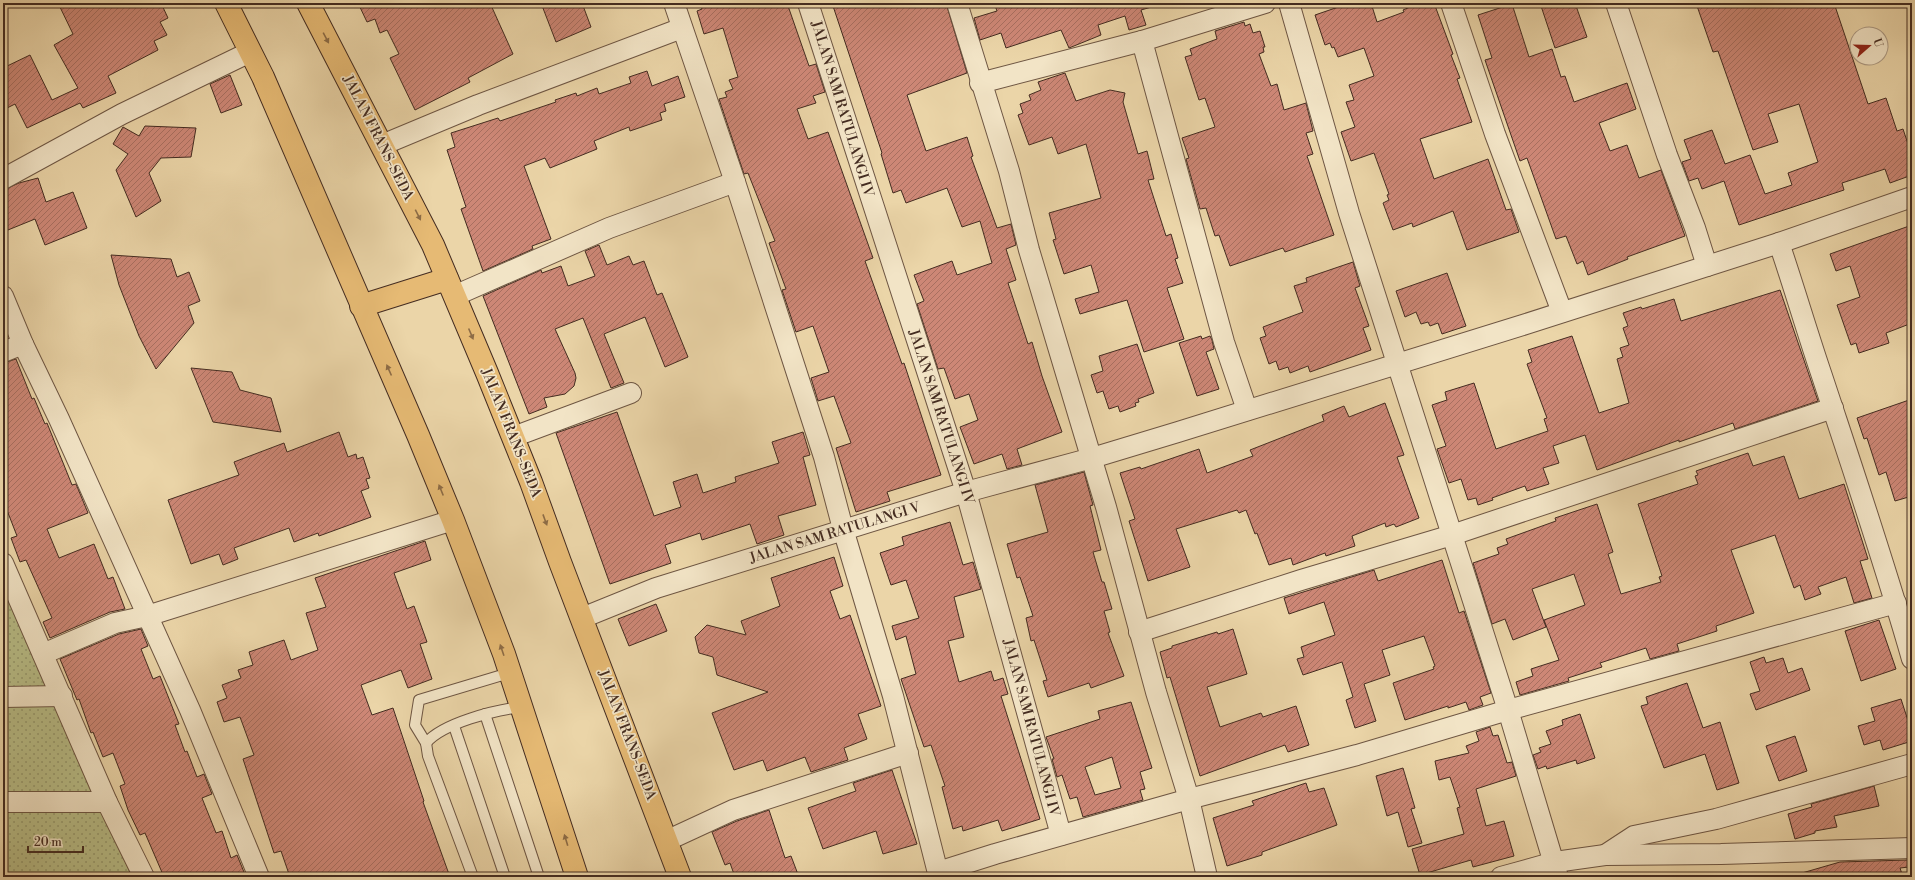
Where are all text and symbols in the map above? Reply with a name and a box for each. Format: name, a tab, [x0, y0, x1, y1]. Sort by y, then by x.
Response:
street label: JALAN SAM RATULANGI IV	[806, 18, 878, 200]
north arrow	[1849, 26, 1889, 66]
one-way arrow	[322, 32, 329, 44]
text: U	[1869, 37, 1886, 50]
street label: JALAN FRANS-SEDA	[338, 71, 418, 204]
one-way arrow	[414, 210, 421, 221]
street label: JALAN SAM RATULANGI IV	[904, 326, 978, 508]
one-way arrow	[468, 329, 474, 341]
one-way arrow	[386, 364, 393, 376]
street label: JALAN FRANS-SEDA	[476, 365, 545, 501]
one-way arrow	[437, 483, 443, 495]
street label: JALAN SAM RATULANGI V	[746, 498, 924, 568]
one-way arrow	[542, 514, 548, 526]
street label: JALAN SAM RATULANGI IV	[998, 636, 1064, 820]
one-way arrow	[499, 644, 505, 656]
street label: JALAN FRANS-SEDA	[593, 666, 660, 803]
scale bar	[28, 828, 83, 854]
one-way arrow	[563, 833, 569, 845]
text: 20 m	[34, 835, 62, 850]

